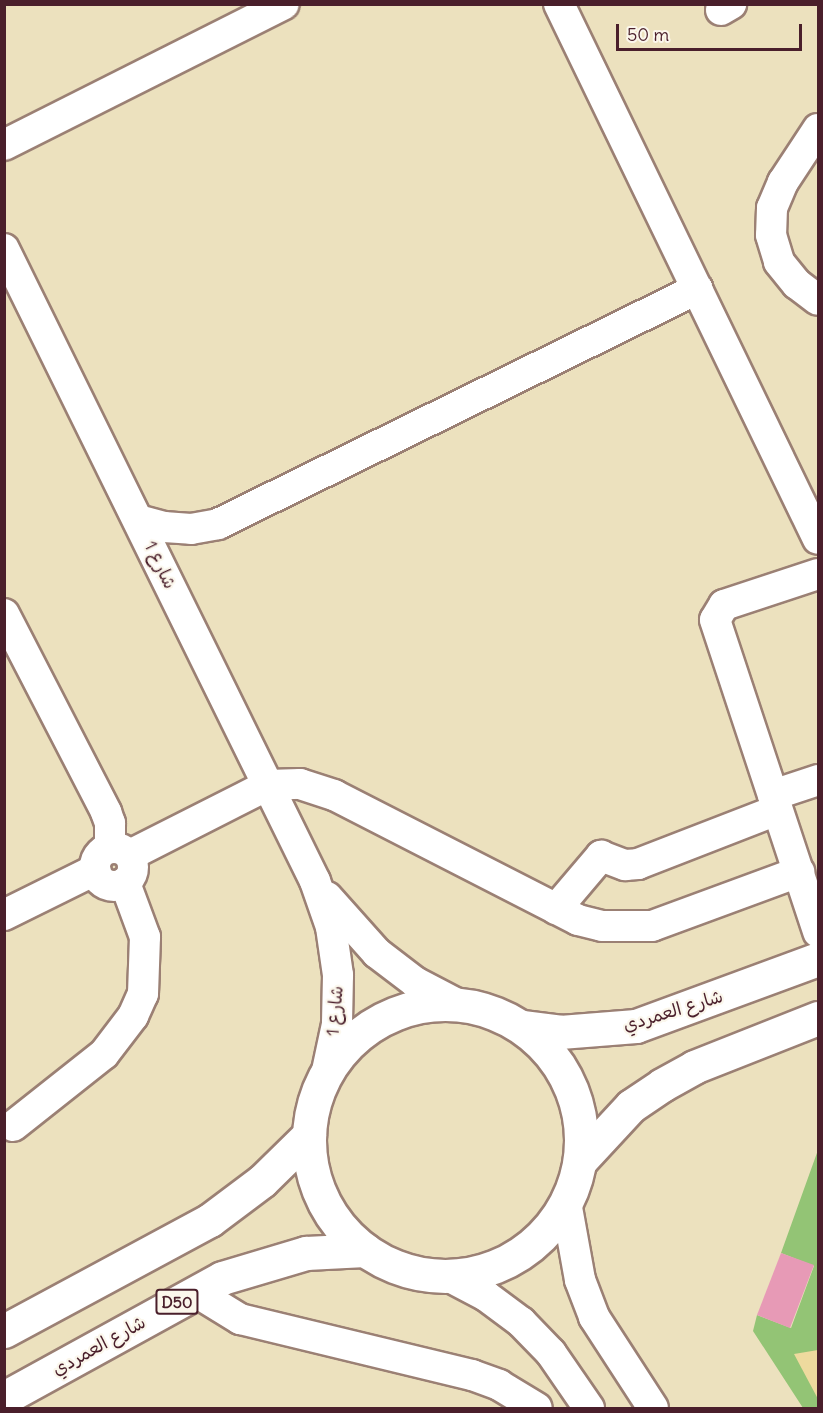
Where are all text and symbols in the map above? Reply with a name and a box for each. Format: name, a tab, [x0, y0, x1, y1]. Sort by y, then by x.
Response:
scale bar	[619, 12, 805, 50]
text: 50 m	[627, 23, 669, 46]
street label: شارع 1	[139, 538, 181, 592]
street label: شارع 1	[322, 985, 348, 1037]
street label: شارع العمردي	[620, 986, 726, 1036]
road number: D50	[154, 1289, 200, 1315]
street label: شارع العمردي	[49, 1312, 149, 1380]

